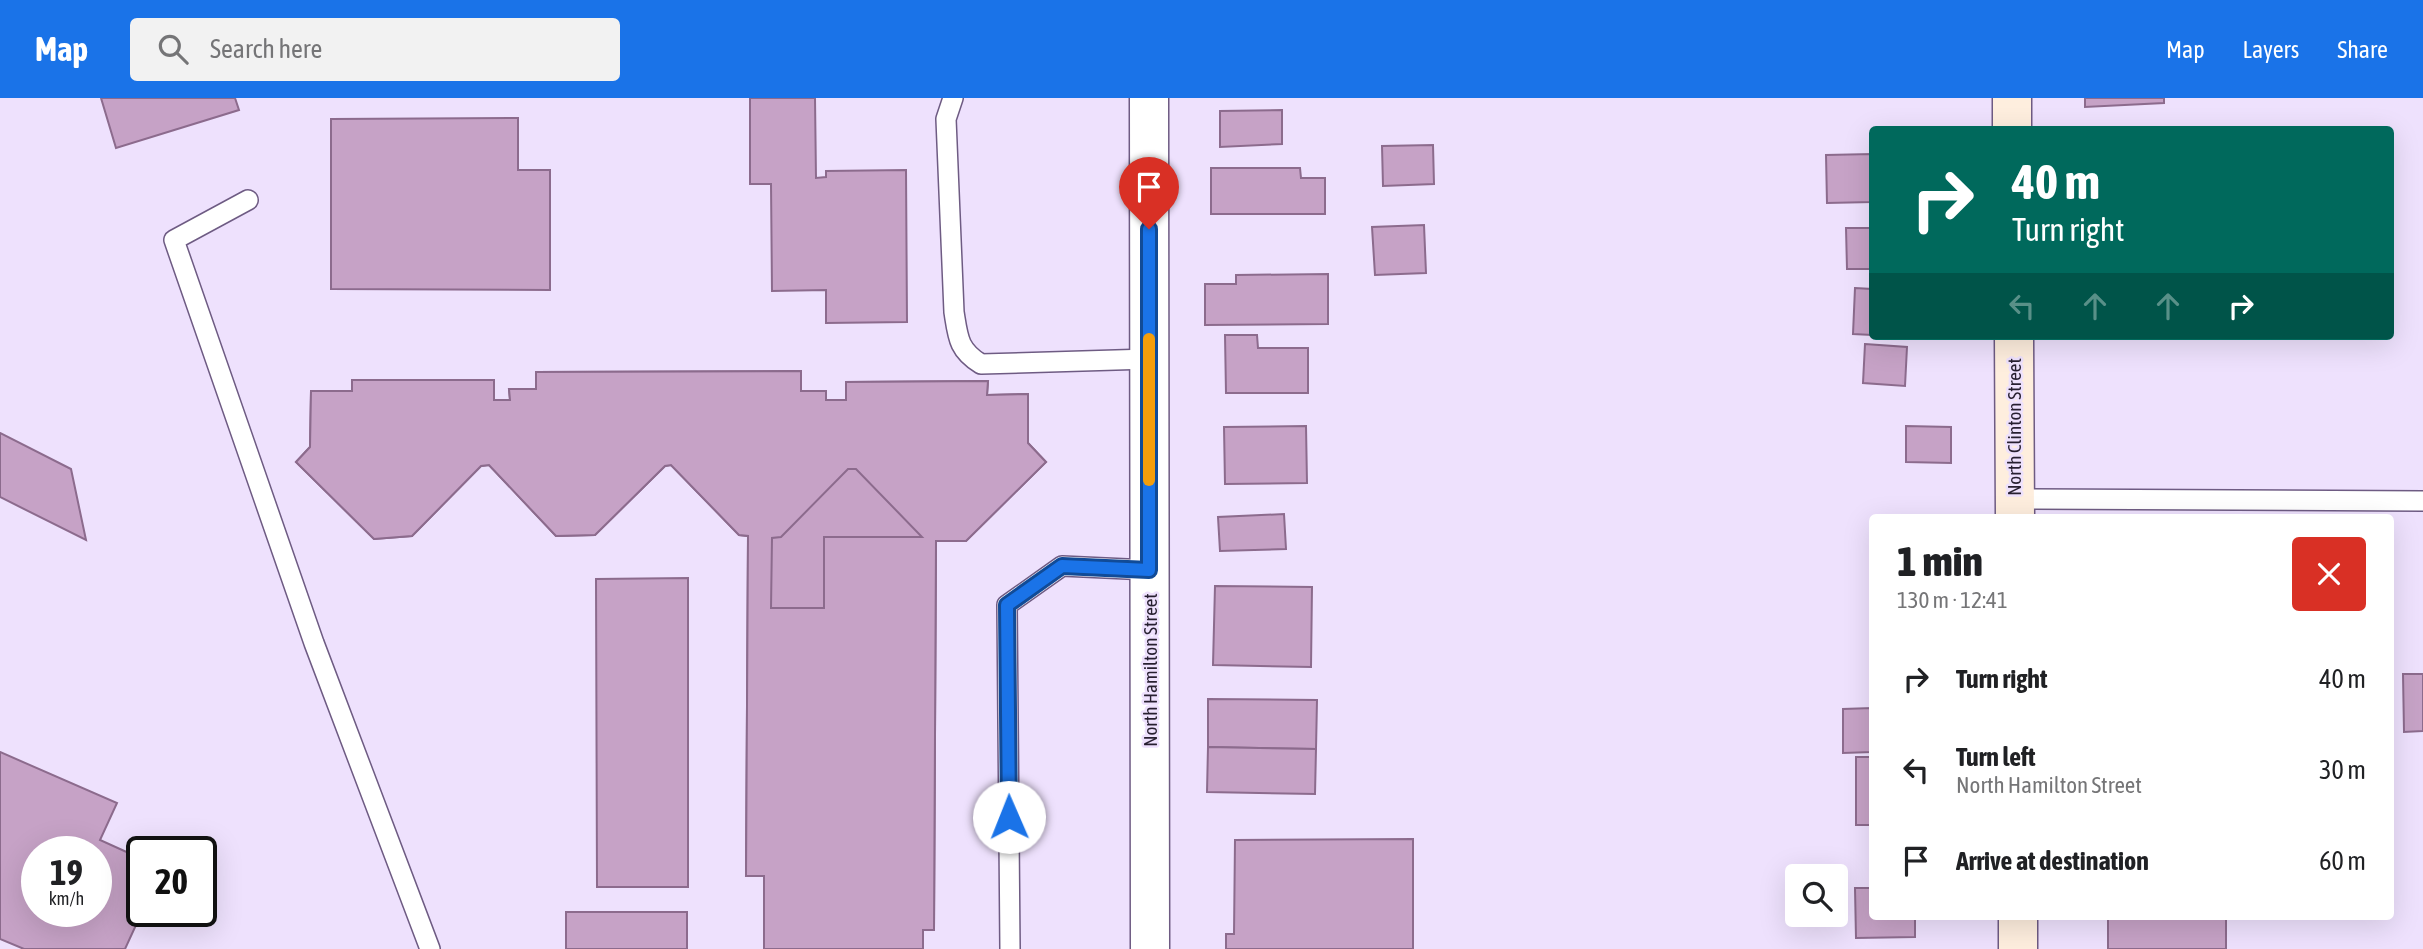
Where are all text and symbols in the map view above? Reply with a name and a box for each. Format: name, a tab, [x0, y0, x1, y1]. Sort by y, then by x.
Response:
search box	[130, 18, 620, 81]
text: Map	[35, 30, 88, 68]
icon: search	[154, 30, 192, 68]
text: Search here	[210, 34, 322, 64]
text: Map	[2166, 36, 2205, 63]
text: Layers	[2243, 36, 2299, 63]
text: Share	[2337, 36, 2388, 63]
text: 40 m	[2012, 153, 2100, 209]
icon: right	[1897, 154, 1988, 245]
pin	[1119, 157, 1179, 229]
icon: arrive	[1130, 168, 1168, 206]
text: Turn right	[2012, 211, 2125, 248]
icon: left	[2003, 287, 2041, 325]
icon: ahead	[2076, 287, 2114, 325]
icon: ahead	[2149, 287, 2187, 325]
icon: right	[2222, 287, 2260, 325]
street label: North Clinton Street	[2003, 358, 2025, 496]
text: 1 min	[1897, 537, 1983, 585]
button: close	[2292, 537, 2366, 611]
text: 130 m · 12:41	[1897, 587, 2008, 613]
street label: North Hamilton Street	[1139, 593, 1161, 747]
icon: right	[1897, 660, 1935, 698]
text: Turn right	[1956, 664, 2047, 694]
text: 40 m	[2319, 664, 2366, 694]
text: Turn left	[1956, 742, 2036, 772]
icon: left	[1897, 751, 1935, 789]
text: 30 m	[2319, 755, 2366, 785]
text: North Hamilton Street	[1956, 772, 2142, 798]
position arrow	[972, 780, 1046, 854]
speed limit sign: 20	[126, 836, 217, 927]
icon: arrive	[1897, 842, 1935, 880]
text: Arrive at destination	[1956, 846, 2149, 876]
text: 60 m	[2319, 846, 2366, 876]
text: 19	[50, 852, 83, 892]
map controls	[1785, 864, 1848, 927]
button: search	[1785, 864, 1848, 927]
text: km/h	[49, 888, 84, 909]

